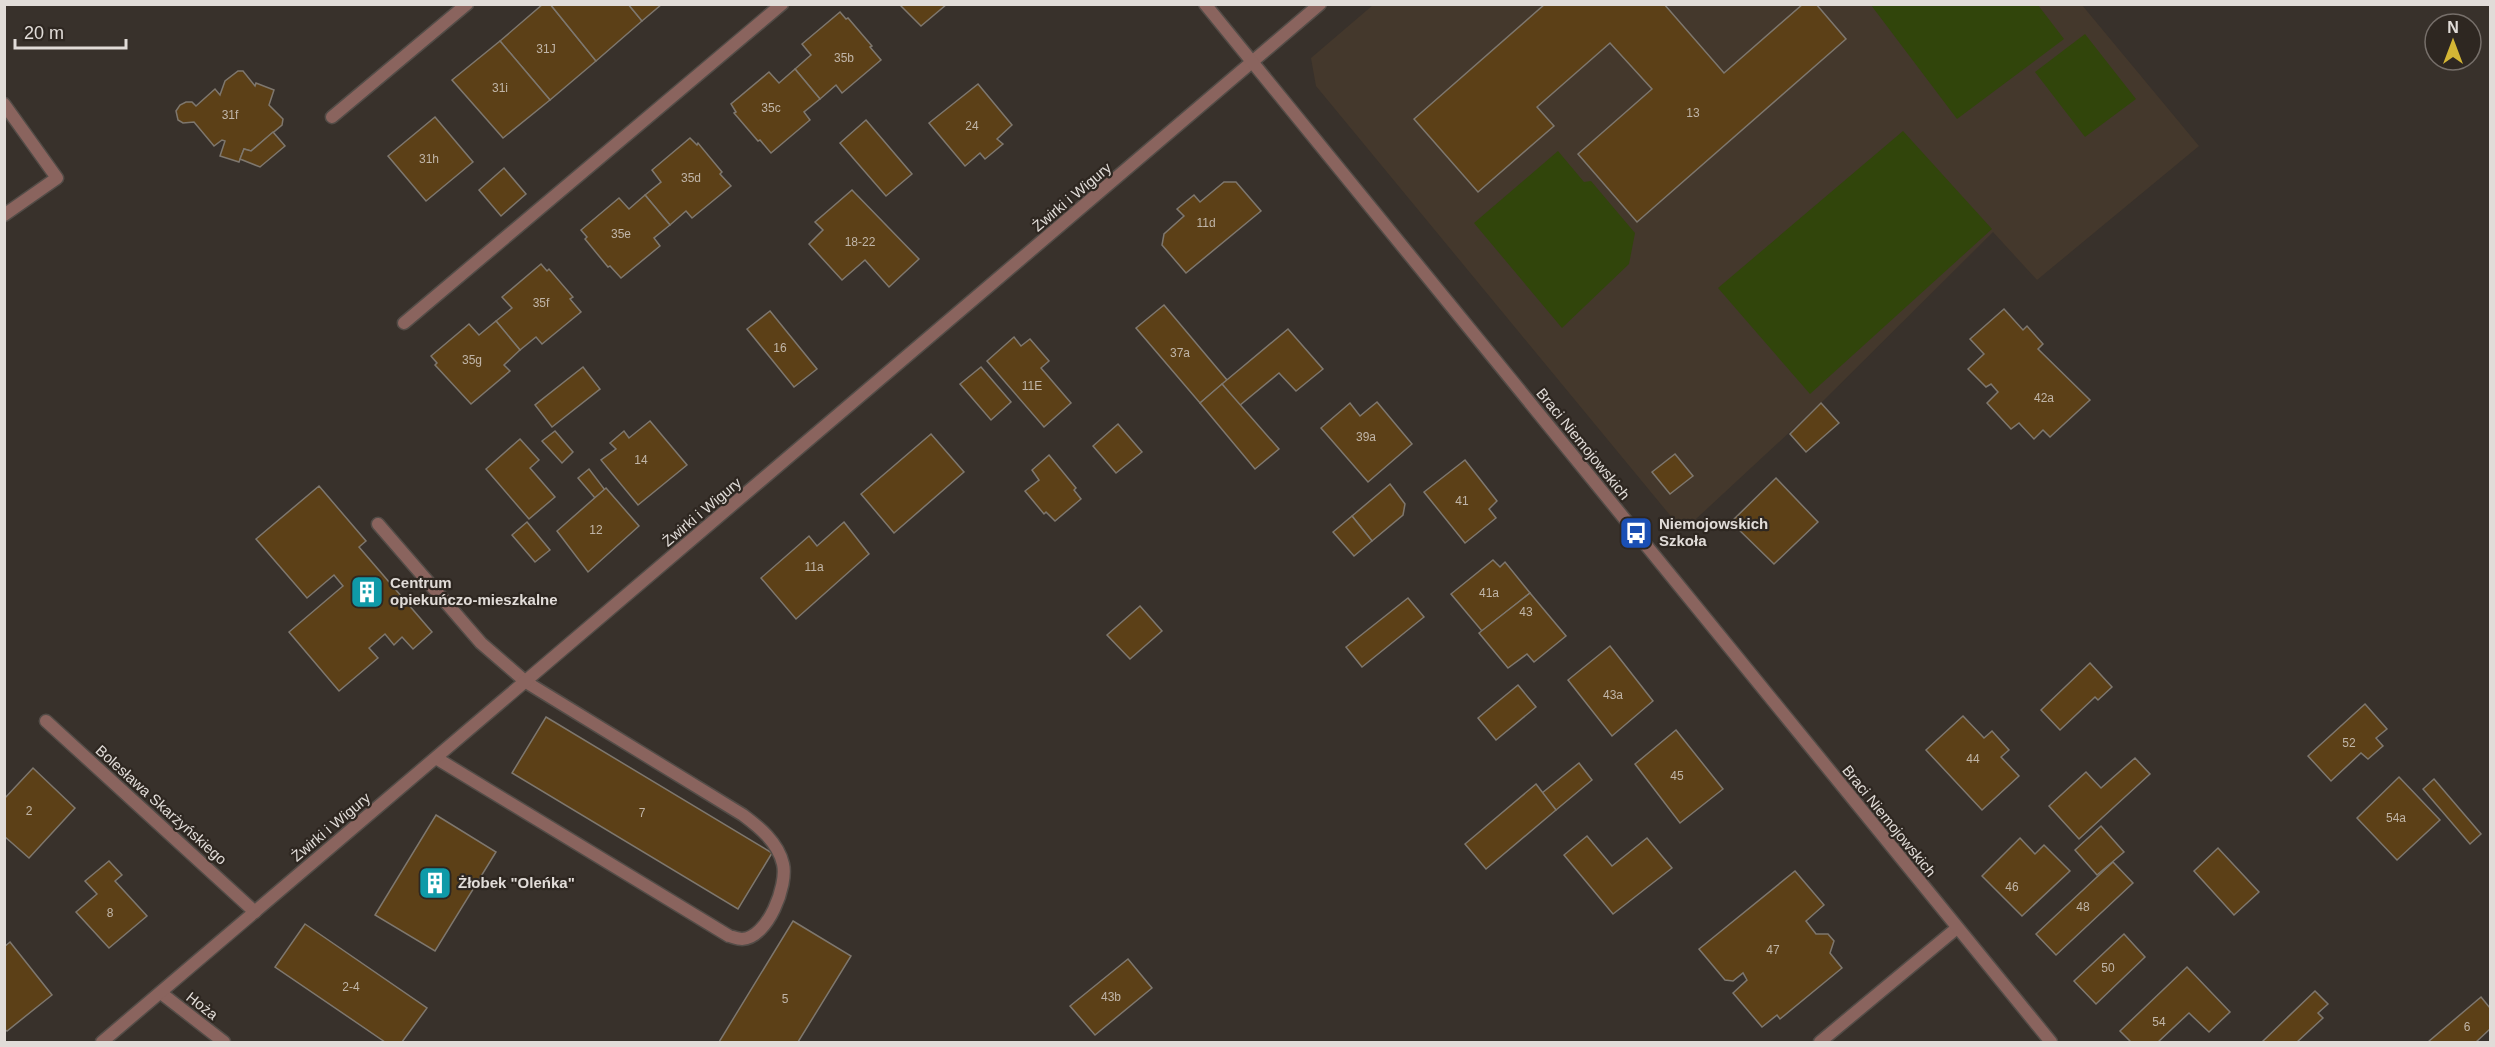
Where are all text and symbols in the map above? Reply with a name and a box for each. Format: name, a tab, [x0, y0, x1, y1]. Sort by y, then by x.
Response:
scale bar	[15, 12, 126, 50]
north arrow	[2423, 12, 2483, 72]
text: N	[2447, 19, 2459, 36]
text: 20 m	[24, 23, 64, 43]
house number: 31J	[536, 42, 556, 56]
house number: 35b	[834, 51, 854, 65]
house number: 31i	[492, 81, 508, 95]
house number: 35c	[761, 101, 781, 115]
house number: 13	[1686, 106, 1700, 120]
house number: 31f	[222, 108, 239, 122]
house number: 24	[965, 119, 979, 133]
house number: 31h	[419, 152, 439, 166]
street label: Żwirki i Wigury	[1029, 158, 1115, 234]
house number: 35d	[681, 171, 701, 185]
house number: 11d	[1196, 216, 1216, 230]
house number: 35e	[611, 227, 631, 241]
house number: 18-22	[845, 235, 876, 249]
house number: 35f	[533, 296, 550, 310]
house number: 16	[773, 341, 787, 355]
house number: 37a	[1170, 346, 1190, 360]
house number: 35g	[462, 353, 482, 367]
house number: 11E	[1022, 379, 1042, 393]
street label: Braci Niemojowskich	[1533, 385, 1634, 503]
house number: 42a	[2034, 391, 2054, 405]
house number: 39a	[1356, 430, 1376, 444]
house number: 14	[634, 453, 648, 467]
street label: Żwirki i Wigury	[659, 473, 745, 549]
house number: 41	[1455, 494, 1469, 508]
bus stop icon: Niemojowskich Szkoła	[1618, 515, 1654, 551]
place label: Niemojowskich Szkoła	[1659, 515, 1768, 549]
house number: 12	[589, 523, 603, 537]
house number: 11a	[804, 560, 824, 574]
building icon: Centrum opiekuńczo-mieszkalne	[349, 574, 385, 610]
place label: Centrum opiekuńczo-mieszkalne	[390, 574, 558, 608]
house number: 41a	[1479, 586, 1499, 600]
house number: 43	[1519, 605, 1533, 619]
house number: 43a	[1603, 688, 1623, 702]
house number: 52	[2342, 736, 2356, 750]
street label: Bolesława Skarżyńskiego	[92, 741, 230, 868]
house number: 44	[1966, 752, 1980, 766]
street label: Braci Niemojowskich	[1839, 762, 1940, 880]
house number: 45	[1670, 769, 1684, 783]
street label: Żwirki i Wigury	[288, 788, 374, 864]
house number: 2	[26, 804, 33, 818]
house number: 7	[639, 806, 646, 820]
house number: 54a	[2386, 811, 2406, 825]
building icon: Żłobek "Oleńka"	[417, 865, 453, 901]
place label: Żłobek "Oleńka"	[458, 874, 575, 891]
house number: 46	[2005, 880, 2019, 894]
house number: 48	[2076, 900, 2090, 914]
house number: 8	[107, 906, 114, 920]
house number: 47	[1766, 943, 1780, 957]
house number: 50	[2101, 961, 2115, 975]
house number: 2-4	[342, 980, 360, 994]
street label: Hoża	[183, 988, 222, 1023]
house number: 43b	[1101, 990, 1121, 1004]
house number: 5	[782, 992, 789, 1006]
house number: 54	[2152, 1015, 2166, 1029]
house number: 6	[2464, 1020, 2471, 1034]

